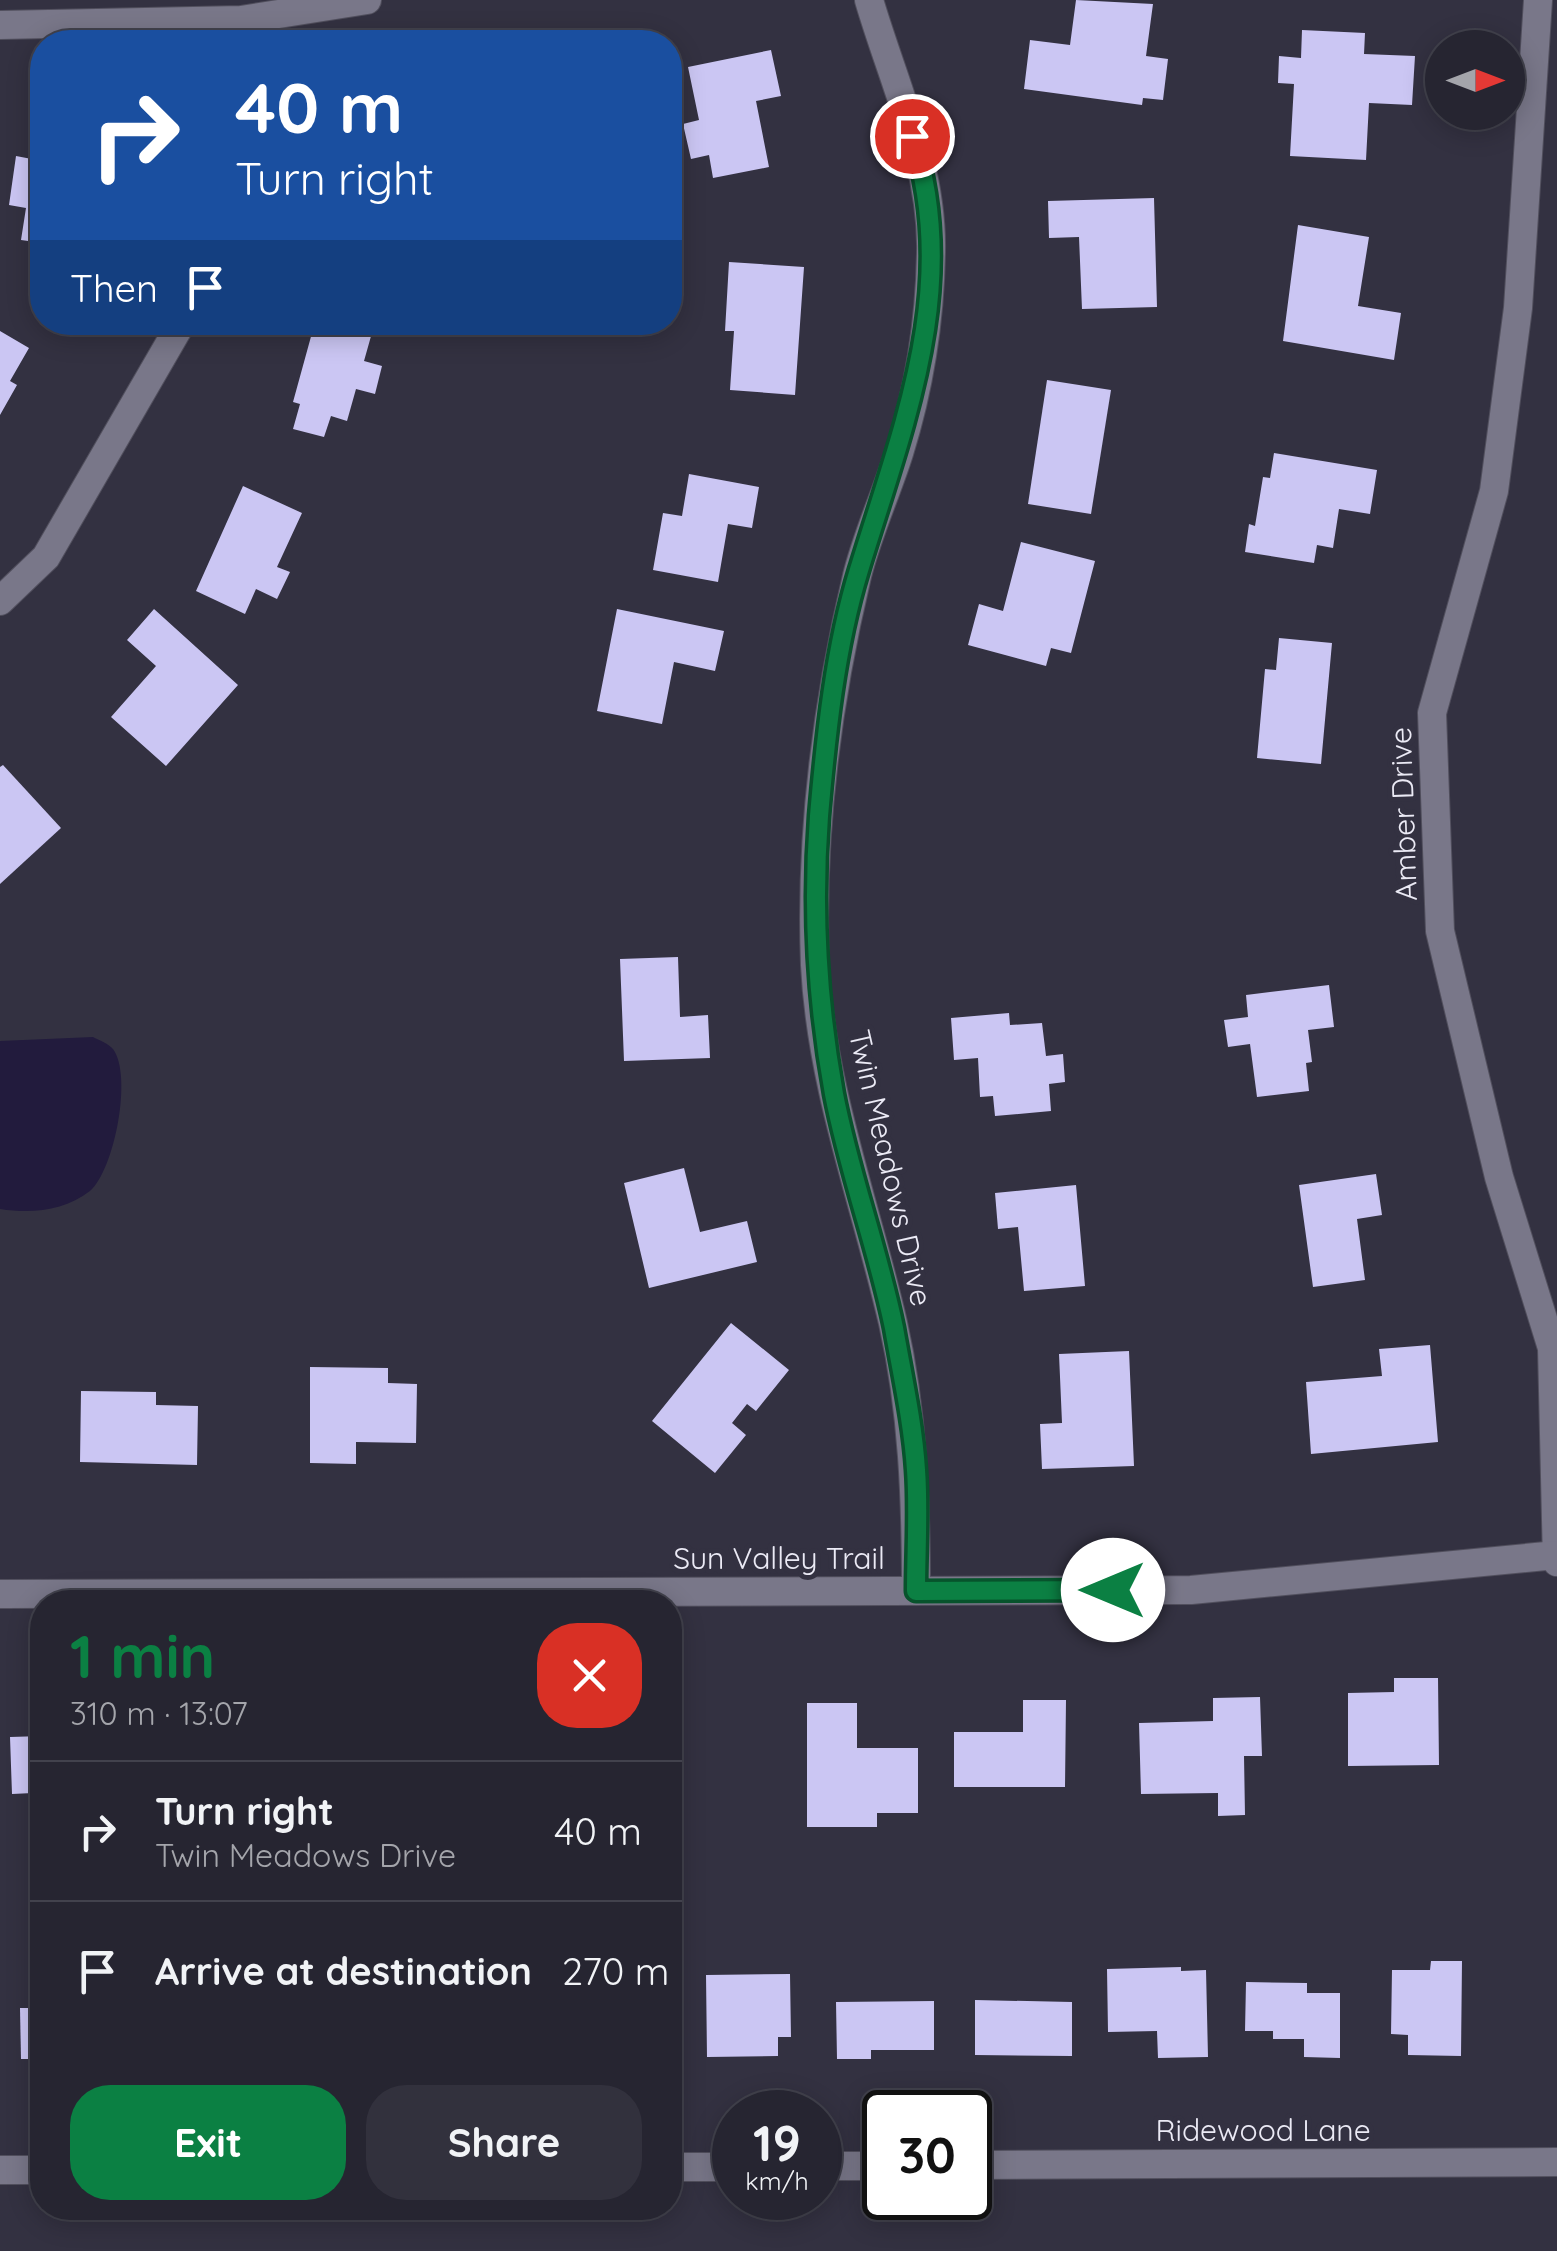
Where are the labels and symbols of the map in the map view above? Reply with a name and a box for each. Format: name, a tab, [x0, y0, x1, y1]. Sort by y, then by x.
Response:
north arrow	[1425, 30, 1525, 130]
pin	[870, 94, 955, 179]
street label: Amber Drive	[1381, 726, 1425, 902]
street label: Twin Meadows Drive	[841, 1026, 941, 1310]
position arrow	[1061, 1538, 1165, 1642]
street label: Sun Valley Trail	[673, 1539, 885, 1577]
speed limit sign: 30	[862, 2090, 992, 2220]
street label: Ridewood Lane	[1155, 2111, 1371, 2149]

